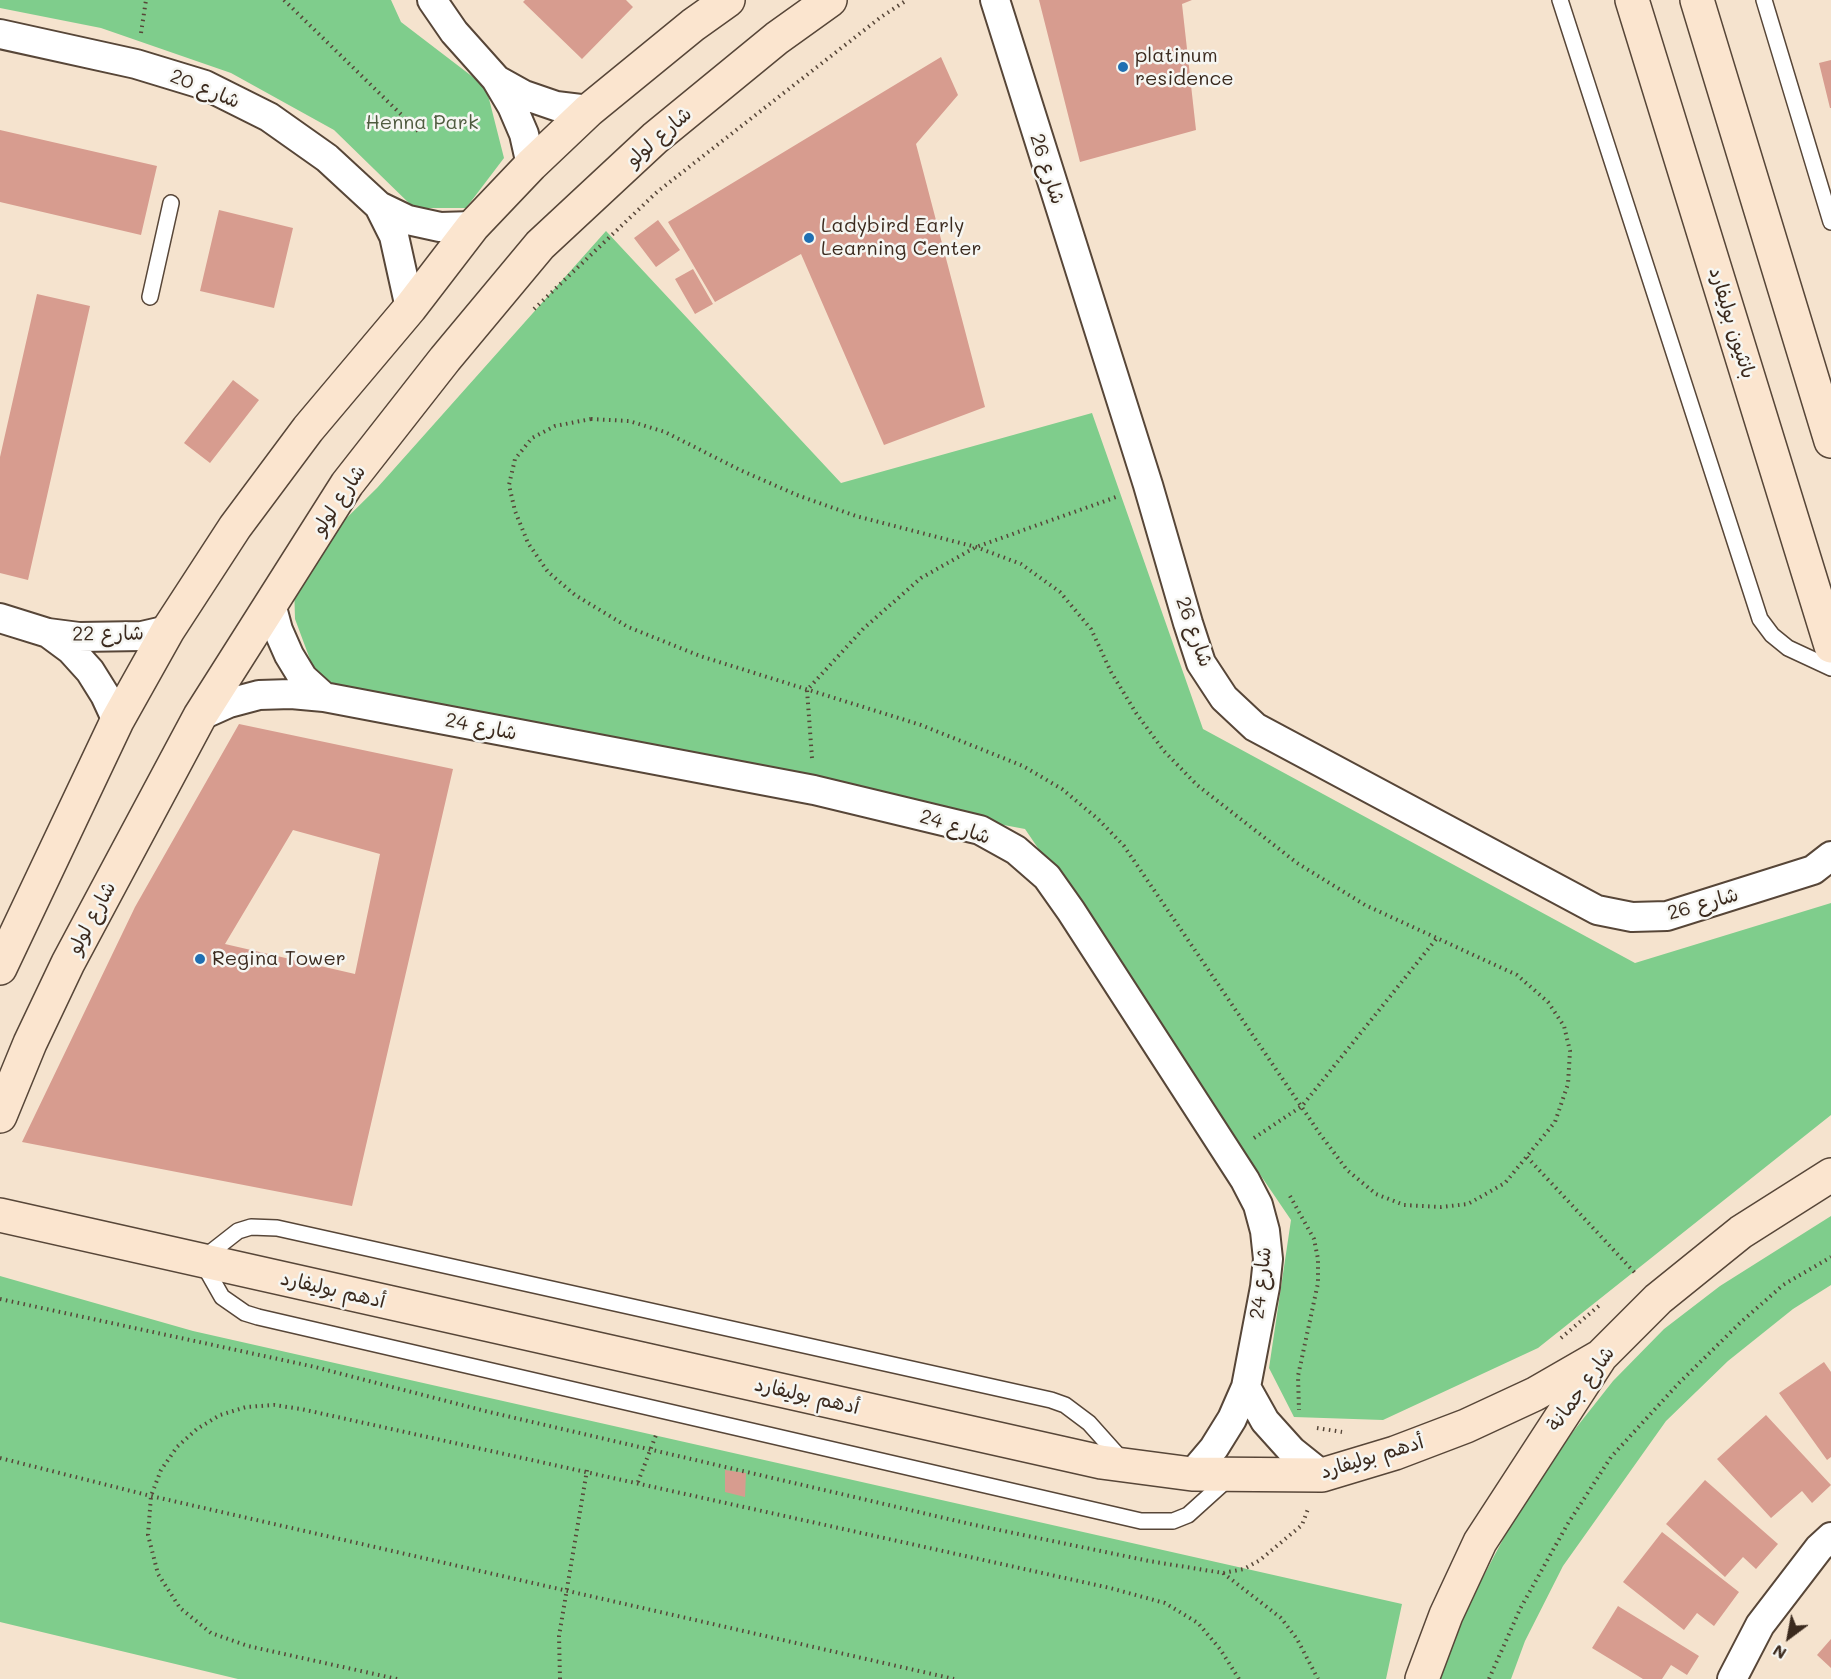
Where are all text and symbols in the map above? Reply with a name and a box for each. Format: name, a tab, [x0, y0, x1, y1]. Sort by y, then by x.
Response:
place label: platinum residence	[1135, 44, 1234, 91]
marker: platinum residence	[1116, 60, 1130, 74]
street label: شارع 20	[167, 64, 243, 114]
street label: شارع لولو	[621, 102, 697, 172]
park label: Henna Park	[366, 111, 478, 135]
street label: شارع 26	[1024, 131, 1070, 207]
place label: Ladybird Early Learning Center	[821, 214, 982, 261]
marker: Ladybird Early Learning Center	[802, 231, 816, 245]
street label: بانثيون بوليفارد	[1704, 265, 1760, 381]
street label: شارع لولو	[307, 460, 371, 540]
street label: شارع 26	[1170, 594, 1218, 670]
street label: شارع 22	[72, 621, 144, 647]
street label: شارع 24	[443, 708, 519, 746]
street label: شارع 24	[917, 804, 993, 850]
street label: شارع لولو	[63, 877, 121, 959]
street label: شارع 26	[1665, 882, 1741, 926]
place label: Regina Tower	[212, 947, 346, 971]
marker: Regina Tower	[193, 952, 207, 966]
street label: شارع 24	[1245, 1246, 1277, 1320]
street label: أدهم بوليفارد	[278, 1266, 388, 1314]
street label: شارع جمانة	[1542, 1342, 1620, 1436]
street label: أدهم بوليفارد	[752, 1372, 862, 1420]
street label: أدهم بوليفارد	[1317, 1430, 1427, 1484]
north arrow	[1759, 1607, 1819, 1667]
text: N	[1768, 1641, 1790, 1665]

